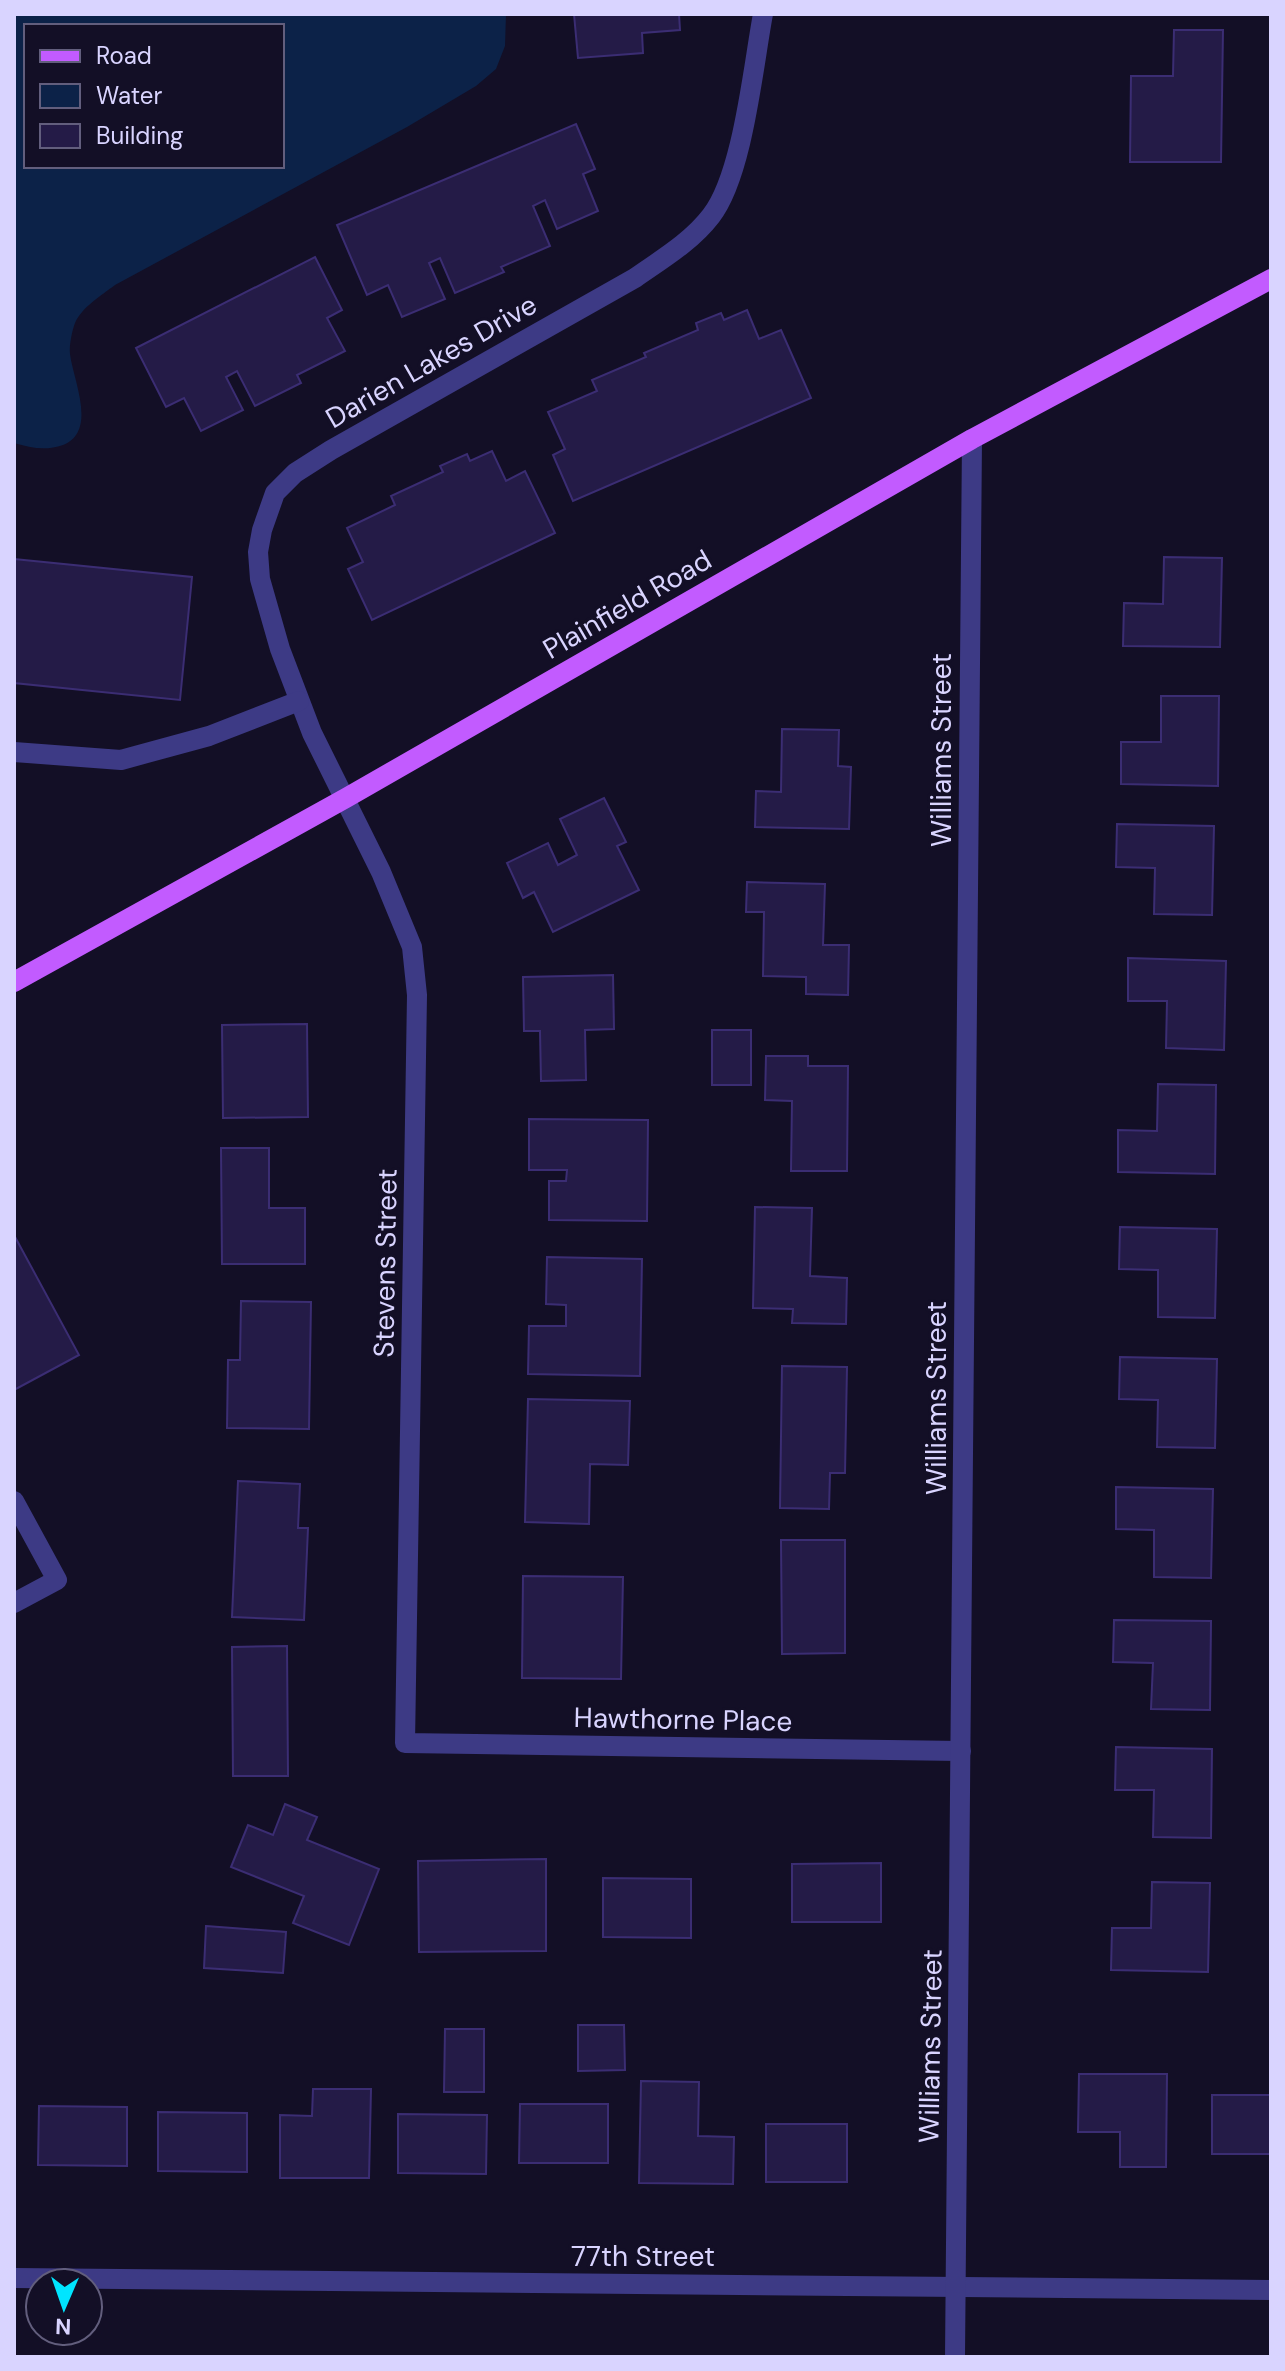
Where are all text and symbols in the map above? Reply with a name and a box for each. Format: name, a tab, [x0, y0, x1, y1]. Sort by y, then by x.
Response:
legend	[24, 24, 284, 168]
text: Road	[96, 40, 152, 71]
text: Water	[96, 80, 162, 111]
text: Building	[96, 120, 183, 151]
street label: Darien Lakes Drive	[319, 286, 543, 437]
street label: Plainfield Road	[536, 541, 718, 668]
street label: Williams Street	[923, 653, 960, 847]
street label: Stevens Street	[365, 1168, 406, 1358]
street label: Williams Street	[918, 1301, 955, 1495]
street label: Hawthorne Place	[573, 1699, 793, 1740]
street label: Williams Street	[910, 1949, 951, 2143]
street label: 77th Street	[571, 2238, 715, 2275]
north arrow	[24, 2267, 104, 2347]
text: N	[55, 2312, 72, 2341]

